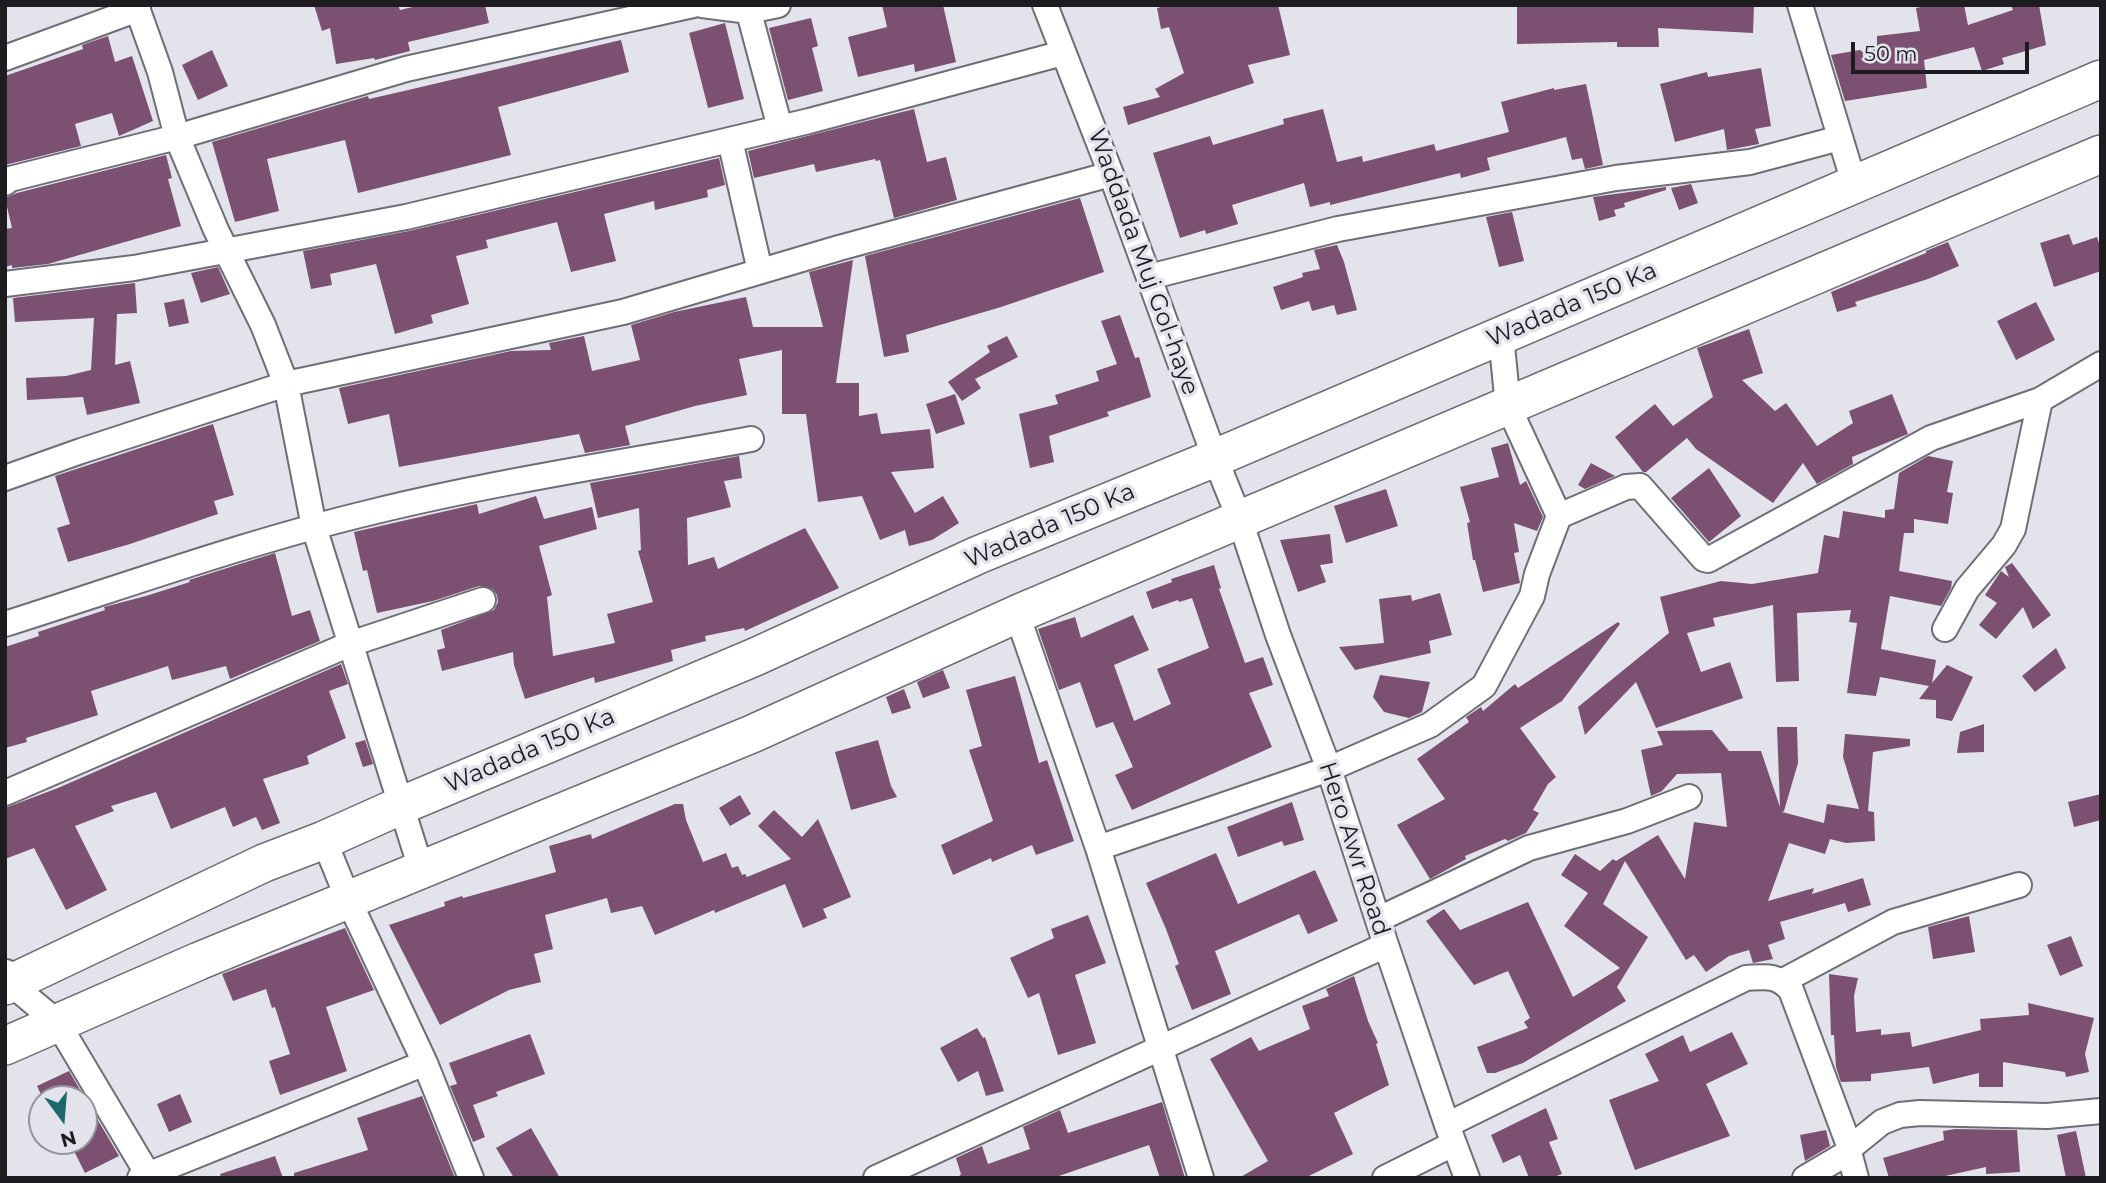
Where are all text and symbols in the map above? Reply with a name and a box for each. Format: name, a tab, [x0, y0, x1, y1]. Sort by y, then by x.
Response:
scale bar	[1854, 28, 2032, 72]
text: 50 m	[1864, 41, 1918, 66]
street label: Waddada Muj Gol-haye	[1081, 125, 1205, 399]
street label: Wadada 150 Ka	[1483, 256, 1661, 354]
street label: Wadada 150 Ka	[961, 477, 1139, 575]
street label: Wadada 150 Ka	[441, 702, 619, 800]
street label: Hero Awr Road	[1312, 758, 1396, 940]
north arrow	[28, 1085, 98, 1155]
text: N	[58, 1126, 79, 1152]

